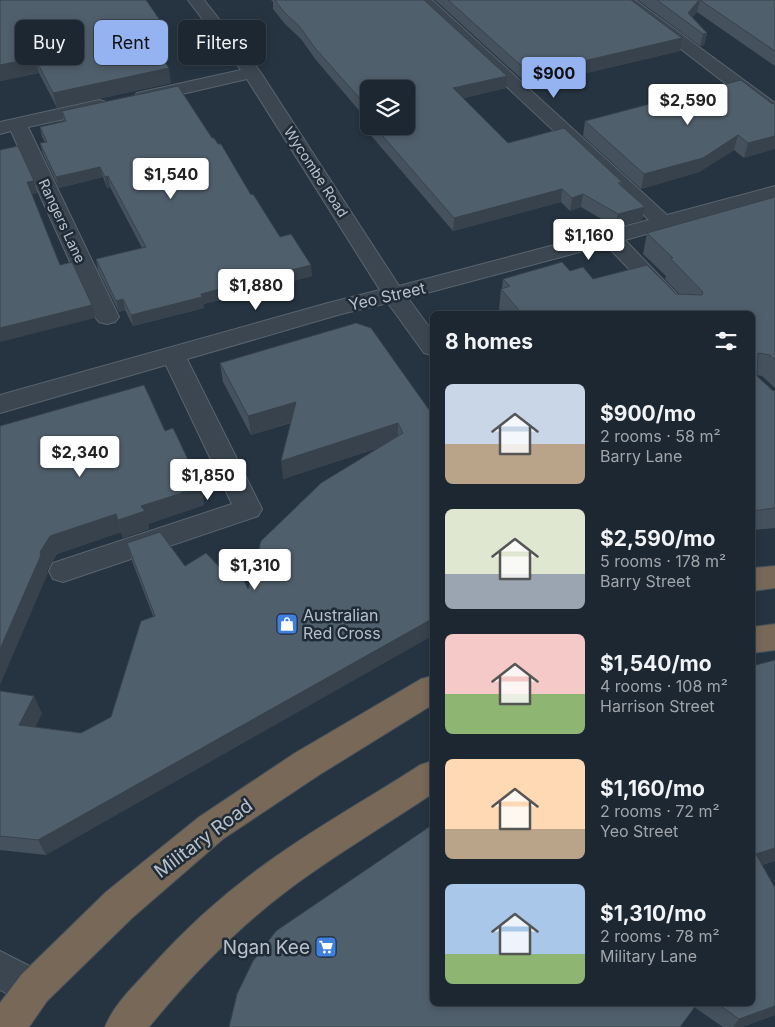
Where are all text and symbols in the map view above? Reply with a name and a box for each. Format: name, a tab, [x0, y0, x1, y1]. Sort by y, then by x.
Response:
chip: Buy	[15, 20, 84, 65]
chip: Rent	[94, 20, 168, 65]
chip: Filters	[178, 20, 266, 65]
pin: $900	[524, 56, 584, 99]
text: $900	[533, 63, 575, 83]
map controls	[360, 80, 415, 135]
button: layers	[360, 80, 415, 135]
pin: $2,590	[647, 84, 729, 126]
text: $2,590	[659, 90, 717, 110]
street label: Wycombe Road	[281, 123, 352, 220]
pin: $1,540	[130, 158, 212, 200]
text: $1,540	[144, 164, 198, 184]
street label: Rangers Lane	[36, 176, 89, 265]
pin: $1,160	[548, 218, 630, 261]
text: $1,160	[564, 225, 614, 245]
pin: $1,880	[215, 268, 297, 311]
text: $1,880	[229, 275, 283, 295]
street label: Yeo Street	[347, 277, 427, 315]
icon: filters	[712, 327, 740, 355]
text: 8 homes	[445, 329, 533, 354]
text: $900/mo	[600, 401, 696, 426]
icon: home	[485, 404, 545, 464]
text: 2 rooms · 58 m²	[600, 426, 720, 446]
pin: $2,340	[39, 436, 121, 478]
text: $2,340	[51, 442, 109, 462]
text: Barry Lane	[600, 446, 682, 466]
pin: $1,850	[167, 458, 249, 501]
text: $1,850	[181, 465, 235, 485]
text: $2,590/mo	[600, 526, 715, 551]
icon: home	[485, 529, 545, 589]
pin: $1,310	[214, 548, 296, 591]
text: 5 rooms · 178 m²	[600, 551, 726, 571]
text: $1,310	[230, 555, 280, 575]
text: Barry Street	[600, 571, 691, 591]
place label: Australian Red Cross	[303, 605, 381, 643]
shop icon: Australian Red Cross	[275, 612, 299, 636]
text: $1,540/mo	[600, 651, 712, 676]
icon: home	[485, 654, 545, 714]
text: 4 rooms · 108 m²	[600, 676, 728, 696]
text: Harrison Street	[600, 696, 714, 716]
text: $1,160/mo	[600, 776, 705, 801]
icon: home	[485, 779, 545, 839]
street label: Military Road	[150, 794, 257, 883]
text: 2 rooms · 72 m²	[600, 801, 720, 821]
text: Yeo Street	[600, 821, 678, 841]
text: $1,310/mo	[600, 901, 706, 926]
icon: home	[485, 904, 545, 964]
text: 2 rooms · 78 m²	[600, 926, 720, 946]
supermarket icon: Ngan Kee	[314, 935, 338, 959]
place label: Ngan Kee	[223, 936, 310, 959]
text: Military Lane	[600, 946, 697, 966]

